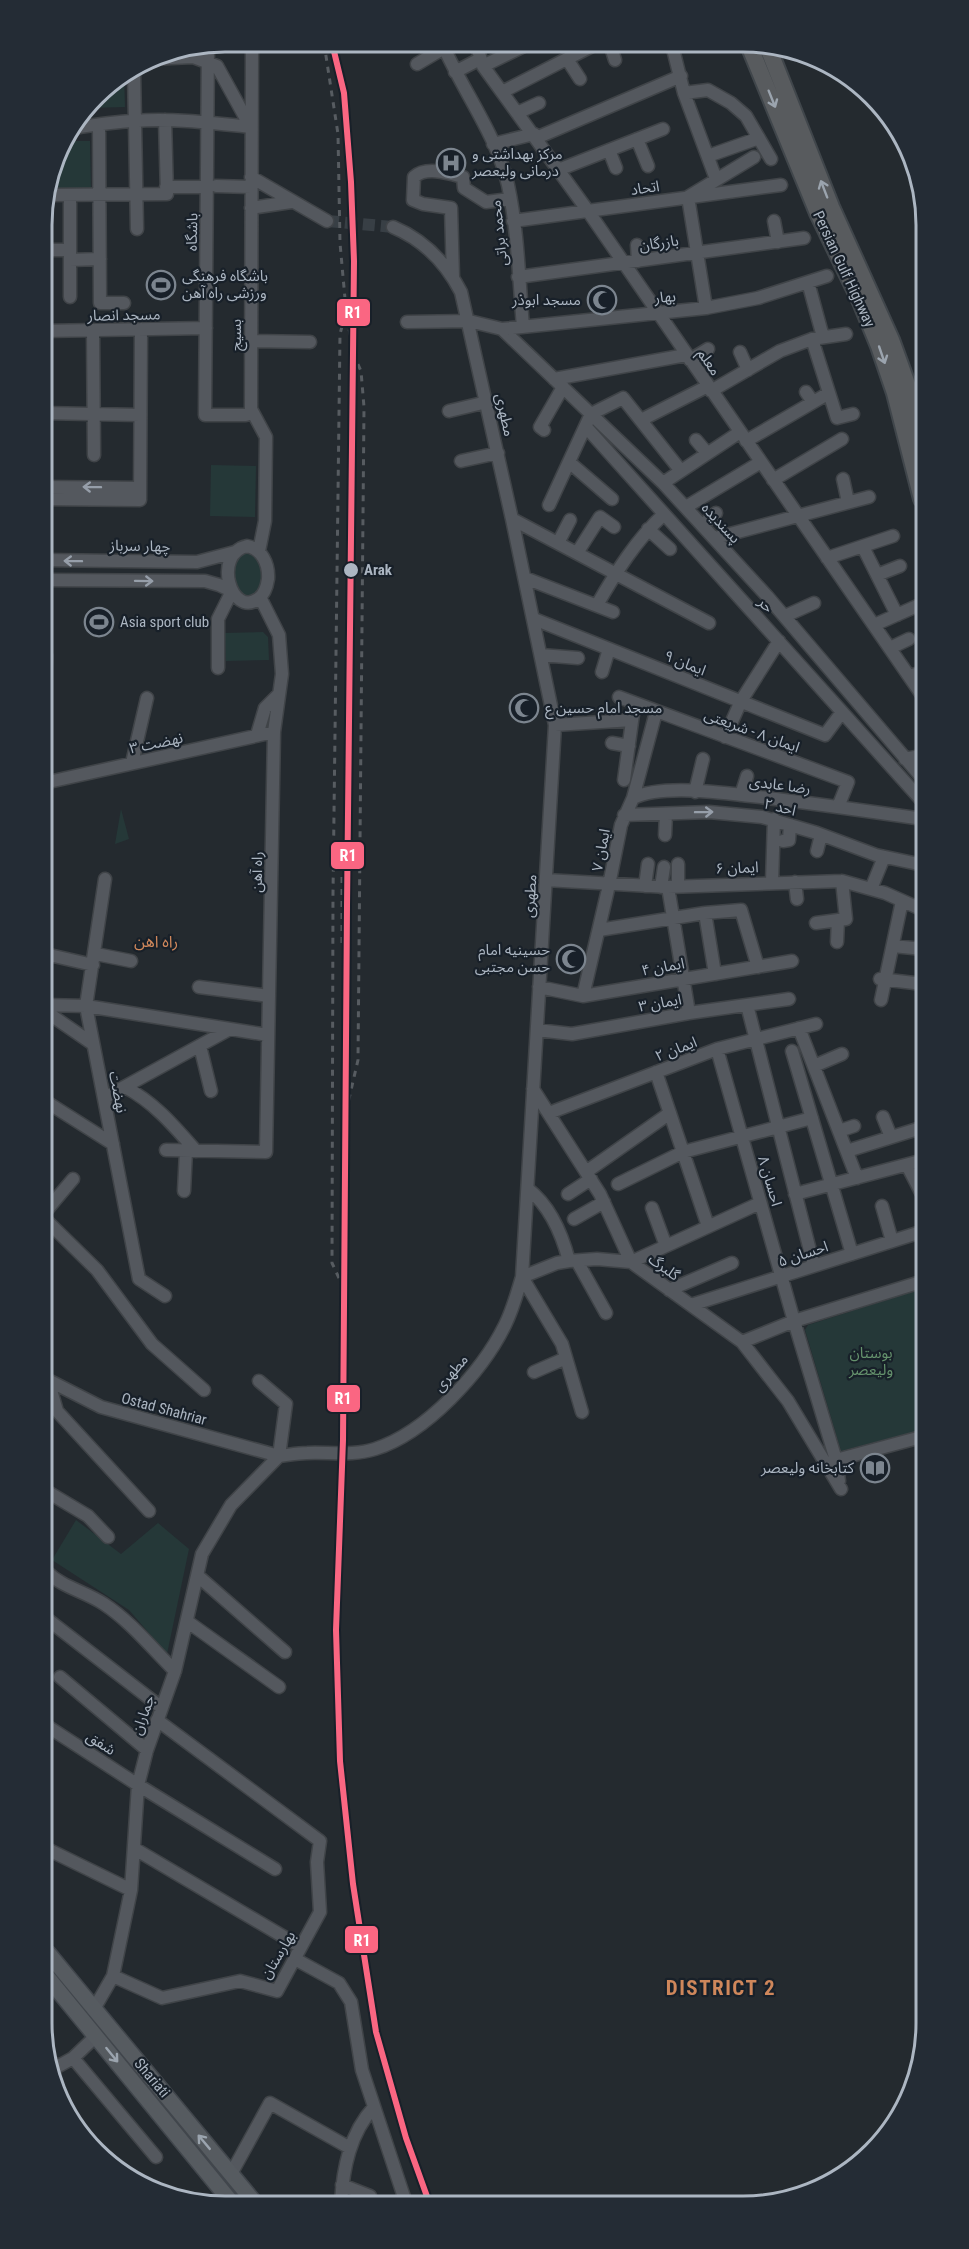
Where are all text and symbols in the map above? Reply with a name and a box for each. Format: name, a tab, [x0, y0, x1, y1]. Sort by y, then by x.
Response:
one-way arrow	[767, 90, 778, 108]
place label: مرکز بهداشتی و درمانی ولیعصر	[471, 145, 563, 180]
hospital icon: مرکز بهداشتی و درمانی ولیعصر	[435, 147, 467, 179]
street label: اتحاد	[629, 177, 661, 199]
one-way arrow	[818, 180, 829, 199]
street label: محمد براتی	[487, 199, 511, 267]
street label: Persian Gulf Highway	[809, 208, 879, 330]
street label: باشگاه	[183, 213, 201, 251]
street label: بازرگان	[638, 231, 680, 255]
place label: باشگاه فرهنگی ورزشی راه آهن	[182, 267, 268, 302]
sports icon: باشگاه فرهنگی ورزشی راه آهن	[145, 269, 177, 301]
mosque icon: مسجد ابوذر	[586, 284, 618, 316]
street label: بهار	[653, 287, 677, 307]
place label: مسجد ابوذر	[511, 291, 581, 309]
line badge: R1	[336, 298, 371, 327]
text: R1	[345, 303, 361, 322]
street label: مسجد انصار	[86, 305, 161, 325]
street label: بسیج	[227, 319, 248, 351]
street label: معلم	[692, 345, 725, 380]
one-way arrow	[878, 345, 889, 364]
street label: مطهری	[492, 392, 518, 438]
one-way arrow	[82, 481, 102, 493]
street label: پسندیده	[697, 499, 744, 548]
street label: چهار سرباز	[108, 536, 171, 557]
one-way arrow	[64, 555, 84, 566]
marker: Arak	[342, 561, 360, 579]
place label: Arak	[364, 561, 393, 579]
one-way arrow	[134, 575, 154, 587]
street label: حر	[754, 593, 778, 617]
sports icon: Asia sport club	[83, 606, 115, 638]
place label: Asia sport club	[120, 613, 209, 631]
street label: ایمان ۹	[662, 647, 708, 679]
mosque icon: مسجد امام حسین ع	[508, 692, 540, 724]
place label: مسجد امام حسین ع	[545, 699, 662, 720]
street label: ایمان ۸ - شریعتی	[702, 705, 802, 757]
street label: نهضت ۳	[128, 729, 184, 757]
street label: رضا عابدی	[748, 772, 812, 798]
street label: احد ۲	[762, 794, 798, 820]
one-way arrow	[693, 807, 713, 818]
street label: ایمان ۷	[588, 827, 614, 873]
line badge: R1	[330, 841, 365, 870]
text: R1	[340, 846, 356, 865]
street label: راه آهن	[248, 851, 266, 893]
street label: ایمان ۶	[715, 858, 759, 878]
street label: مطهری	[520, 874, 540, 918]
district label: راه اهن	[134, 932, 178, 951]
place label: حسینیه امام حسن مجتبی	[475, 941, 550, 976]
mosque icon: حسینیه امام حسن مجتبی	[555, 943, 587, 975]
street label: ایمان ۴	[640, 954, 686, 980]
street label: ایمان ۳	[637, 990, 683, 1016]
street label: ایمان ۲	[653, 1033, 699, 1065]
street label: نهضت	[105, 1070, 131, 1114]
street label: احسان ۸	[754, 1154, 786, 1208]
street label: احسان ۵	[776, 1237, 830, 1271]
street label: گلبرگ	[645, 1250, 684, 1285]
park label: بوستان ولیعصر	[848, 1344, 893, 1379]
street label: مطهری	[430, 1351, 472, 1395]
line badge: R1	[326, 1384, 361, 1413]
street label: Ostad Shahriar	[119, 1389, 209, 1429]
text: R1	[335, 1389, 351, 1408]
library icon: کتابخانه ولیعصر	[859, 1452, 891, 1484]
place label: کتابخانه ولیعصر	[760, 1459, 855, 1477]
street label: جماران	[128, 1693, 158, 1737]
street label: شفق	[82, 1727, 119, 1760]
line badge: R1	[344, 1925, 379, 1954]
street label: بهارستان	[257, 1928, 299, 1982]
text: R1	[354, 1931, 370, 1950]
district label: DISTRICT 2	[666, 1976, 776, 2000]
one-way arrow	[105, 2047, 119, 2062]
street label: Shariati	[131, 2055, 173, 2101]
one-way arrow	[198, 2134, 211, 2150]

